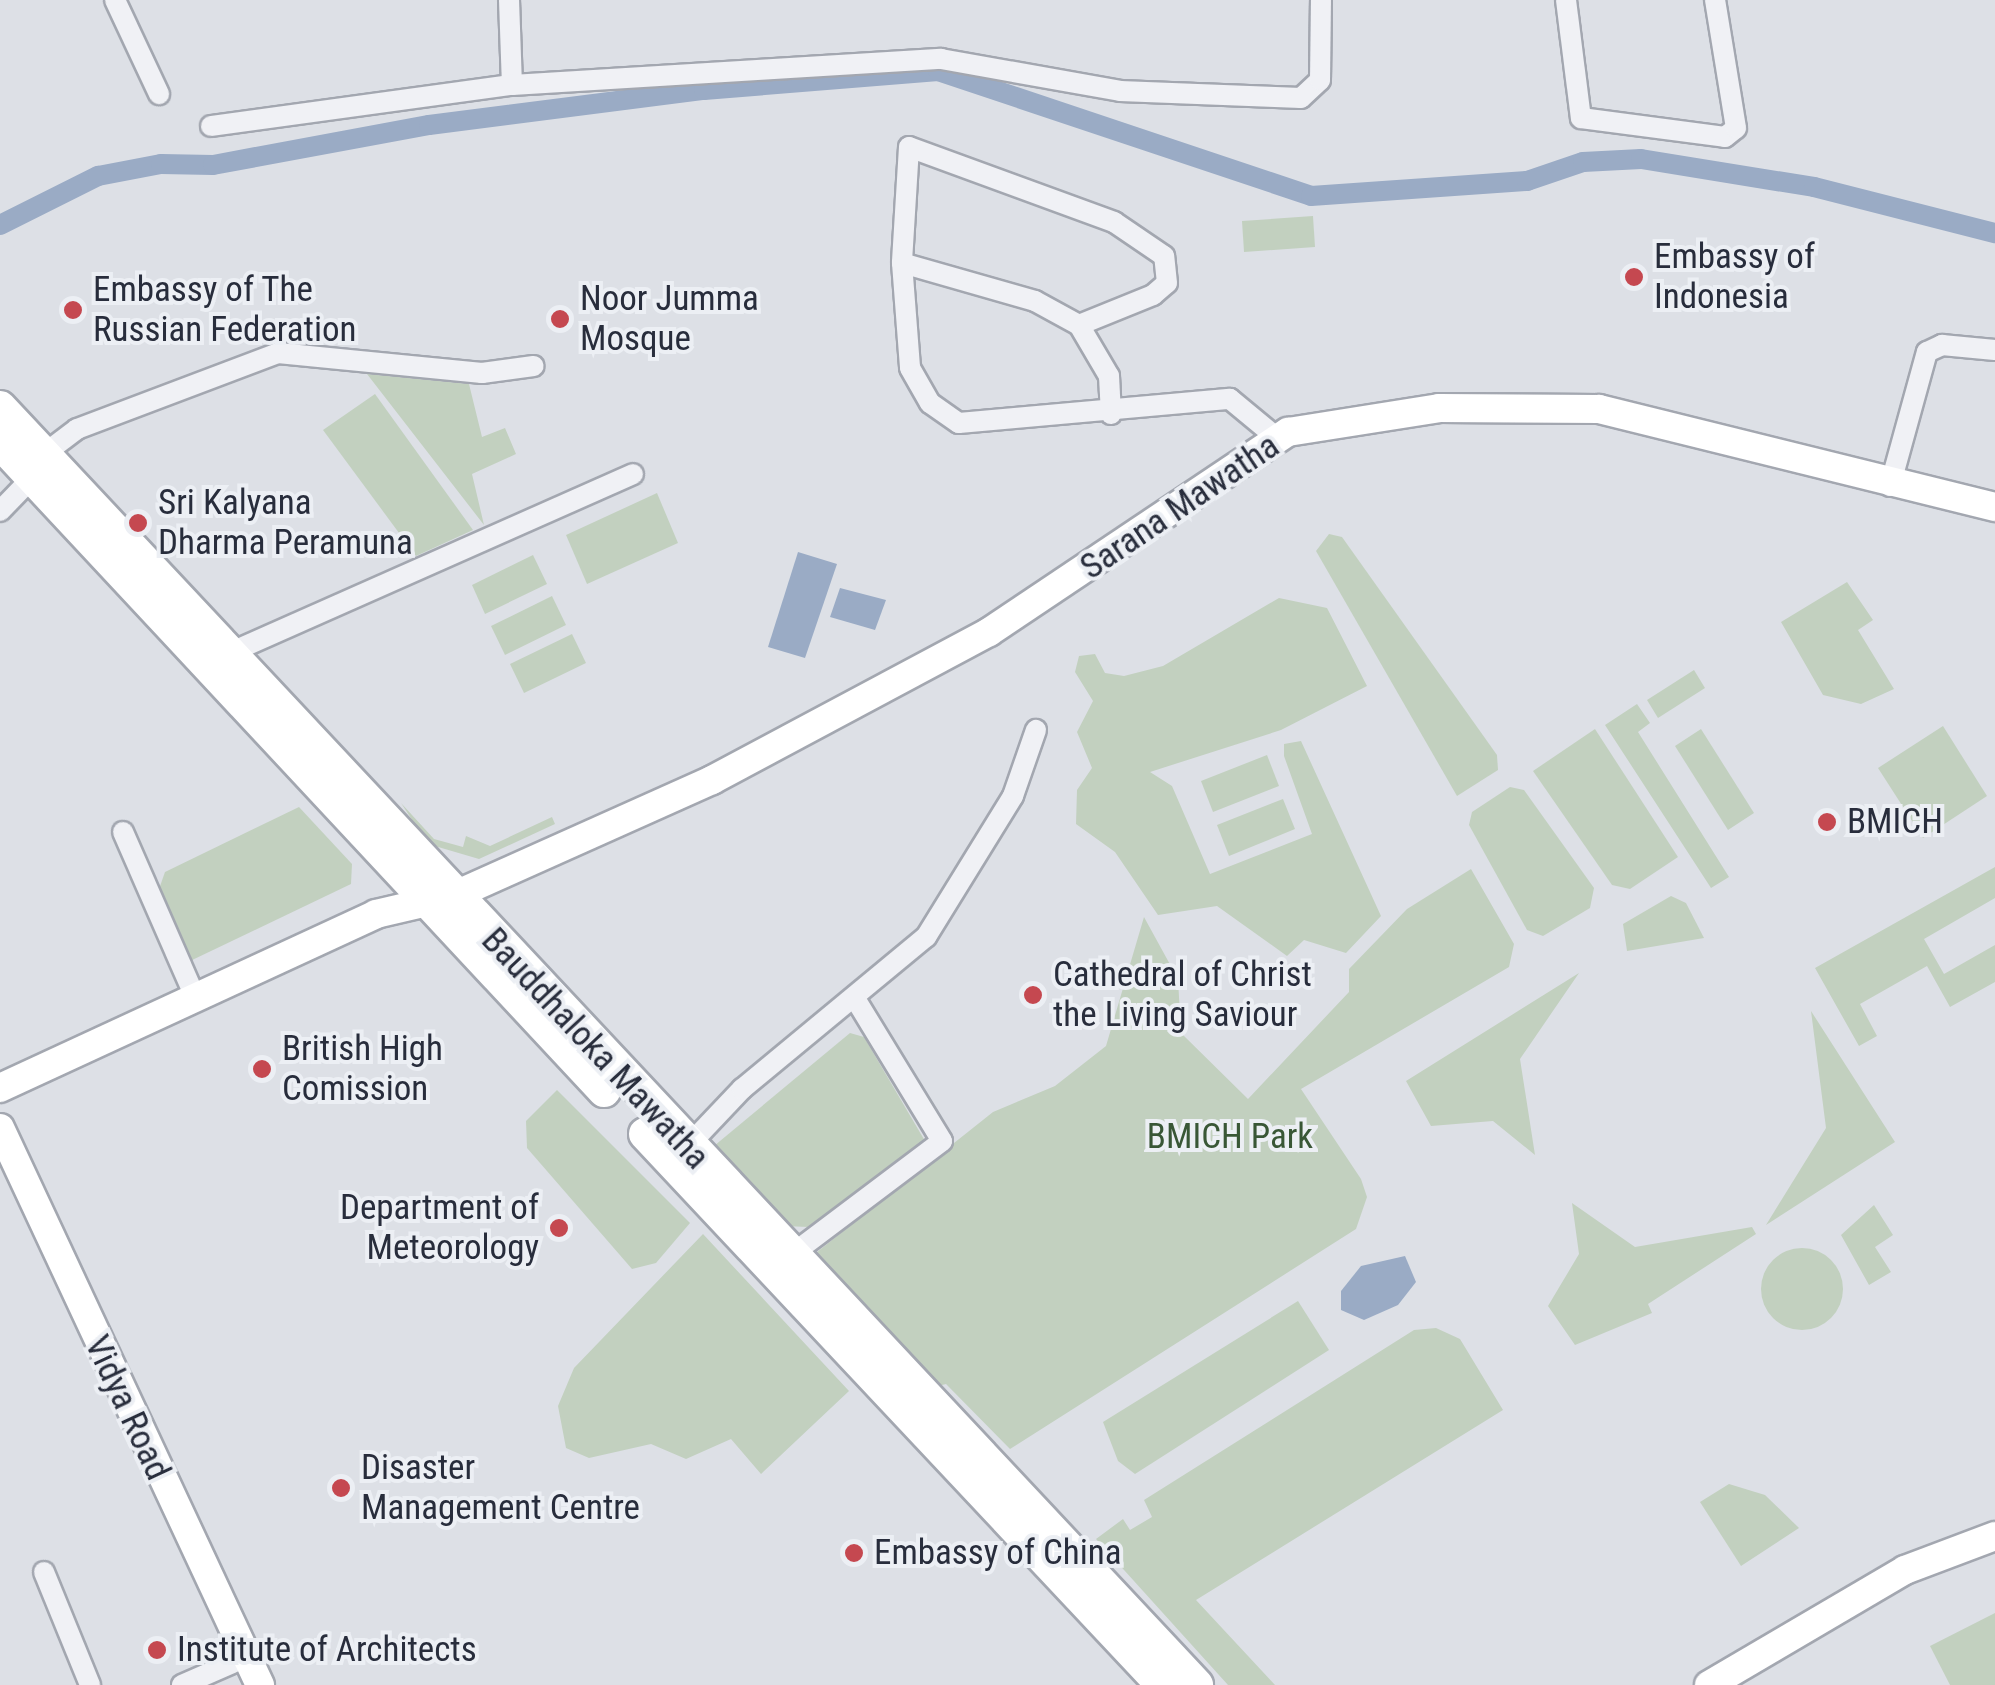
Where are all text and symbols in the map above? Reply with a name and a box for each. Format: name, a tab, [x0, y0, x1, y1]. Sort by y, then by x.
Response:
place label: Embassy of Indonesia	[1654, 236, 1815, 318]
marker: Embassy of Indonesia	[1623, 266, 1645, 288]
place label: Embassy of The Russian Federation	[93, 269, 357, 351]
place label: Noor Jumma Mosque	[580, 278, 759, 360]
marker: Embassy of The Russian Federation	[62, 299, 84, 321]
marker: Noor Jumma Mosque	[549, 308, 571, 330]
street label: Sarana Mawatha	[1073, 425, 1287, 589]
place label: Sri Kalyana Dharma Peramuna	[158, 482, 413, 564]
marker: Sri Kalyana Dharma Peramuna	[127, 512, 149, 534]
place label: BMICH	[1847, 801, 1943, 843]
marker: BMICH	[1816, 811, 1838, 833]
street label: Bauddhaloka Mawatha	[473, 920, 717, 1178]
place label: Cathedral of Christ the Living Saviour	[1053, 954, 1312, 1036]
marker: Cathedral of Christ the Living Saviour	[1022, 984, 1044, 1006]
place label: British High Comission	[282, 1028, 443, 1110]
marker: British High Comission	[251, 1058, 273, 1080]
park label: BMICH Park	[1147, 1116, 1313, 1158]
place label: Department of Meteorology	[340, 1187, 539, 1269]
marker: Department of Meteorology	[548, 1217, 570, 1239]
street label: Vidya Road	[75, 1329, 179, 1487]
place label: Disaster Management Centre	[361, 1447, 640, 1529]
marker: Disaster Management Centre	[330, 1477, 352, 1499]
place label: Embassy of China	[874, 1532, 1121, 1574]
marker: Embassy of China	[843, 1542, 865, 1564]
place label: Institute of Architects	[177, 1629, 477, 1671]
marker: Institute of Architects	[146, 1639, 168, 1661]

